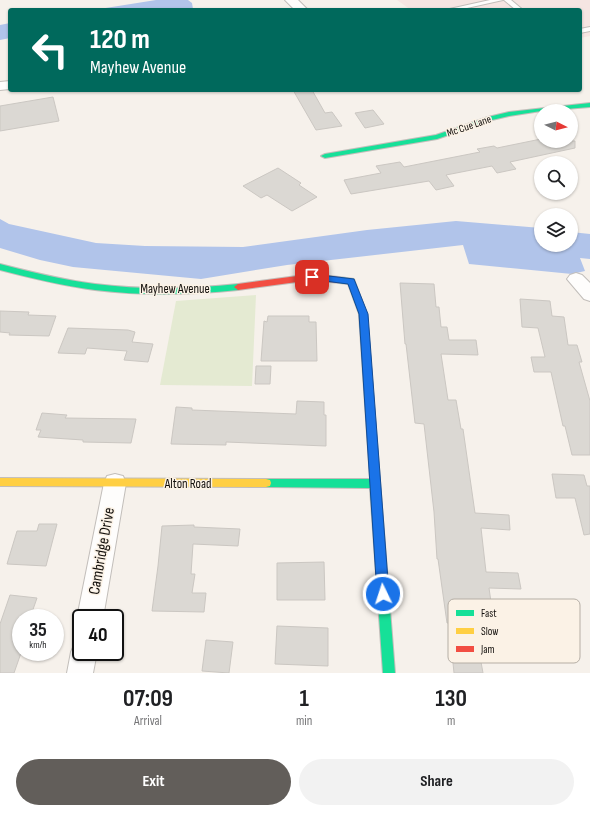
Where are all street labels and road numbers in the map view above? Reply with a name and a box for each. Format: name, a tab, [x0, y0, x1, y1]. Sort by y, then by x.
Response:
street label: Mc Cue Lane	[445, 112, 493, 140]
street label: Mayhew Avenue	[140, 281, 210, 297]
street label: Alton Road	[164, 476, 211, 492]
street label: Cambridge Drive	[85, 506, 119, 596]

